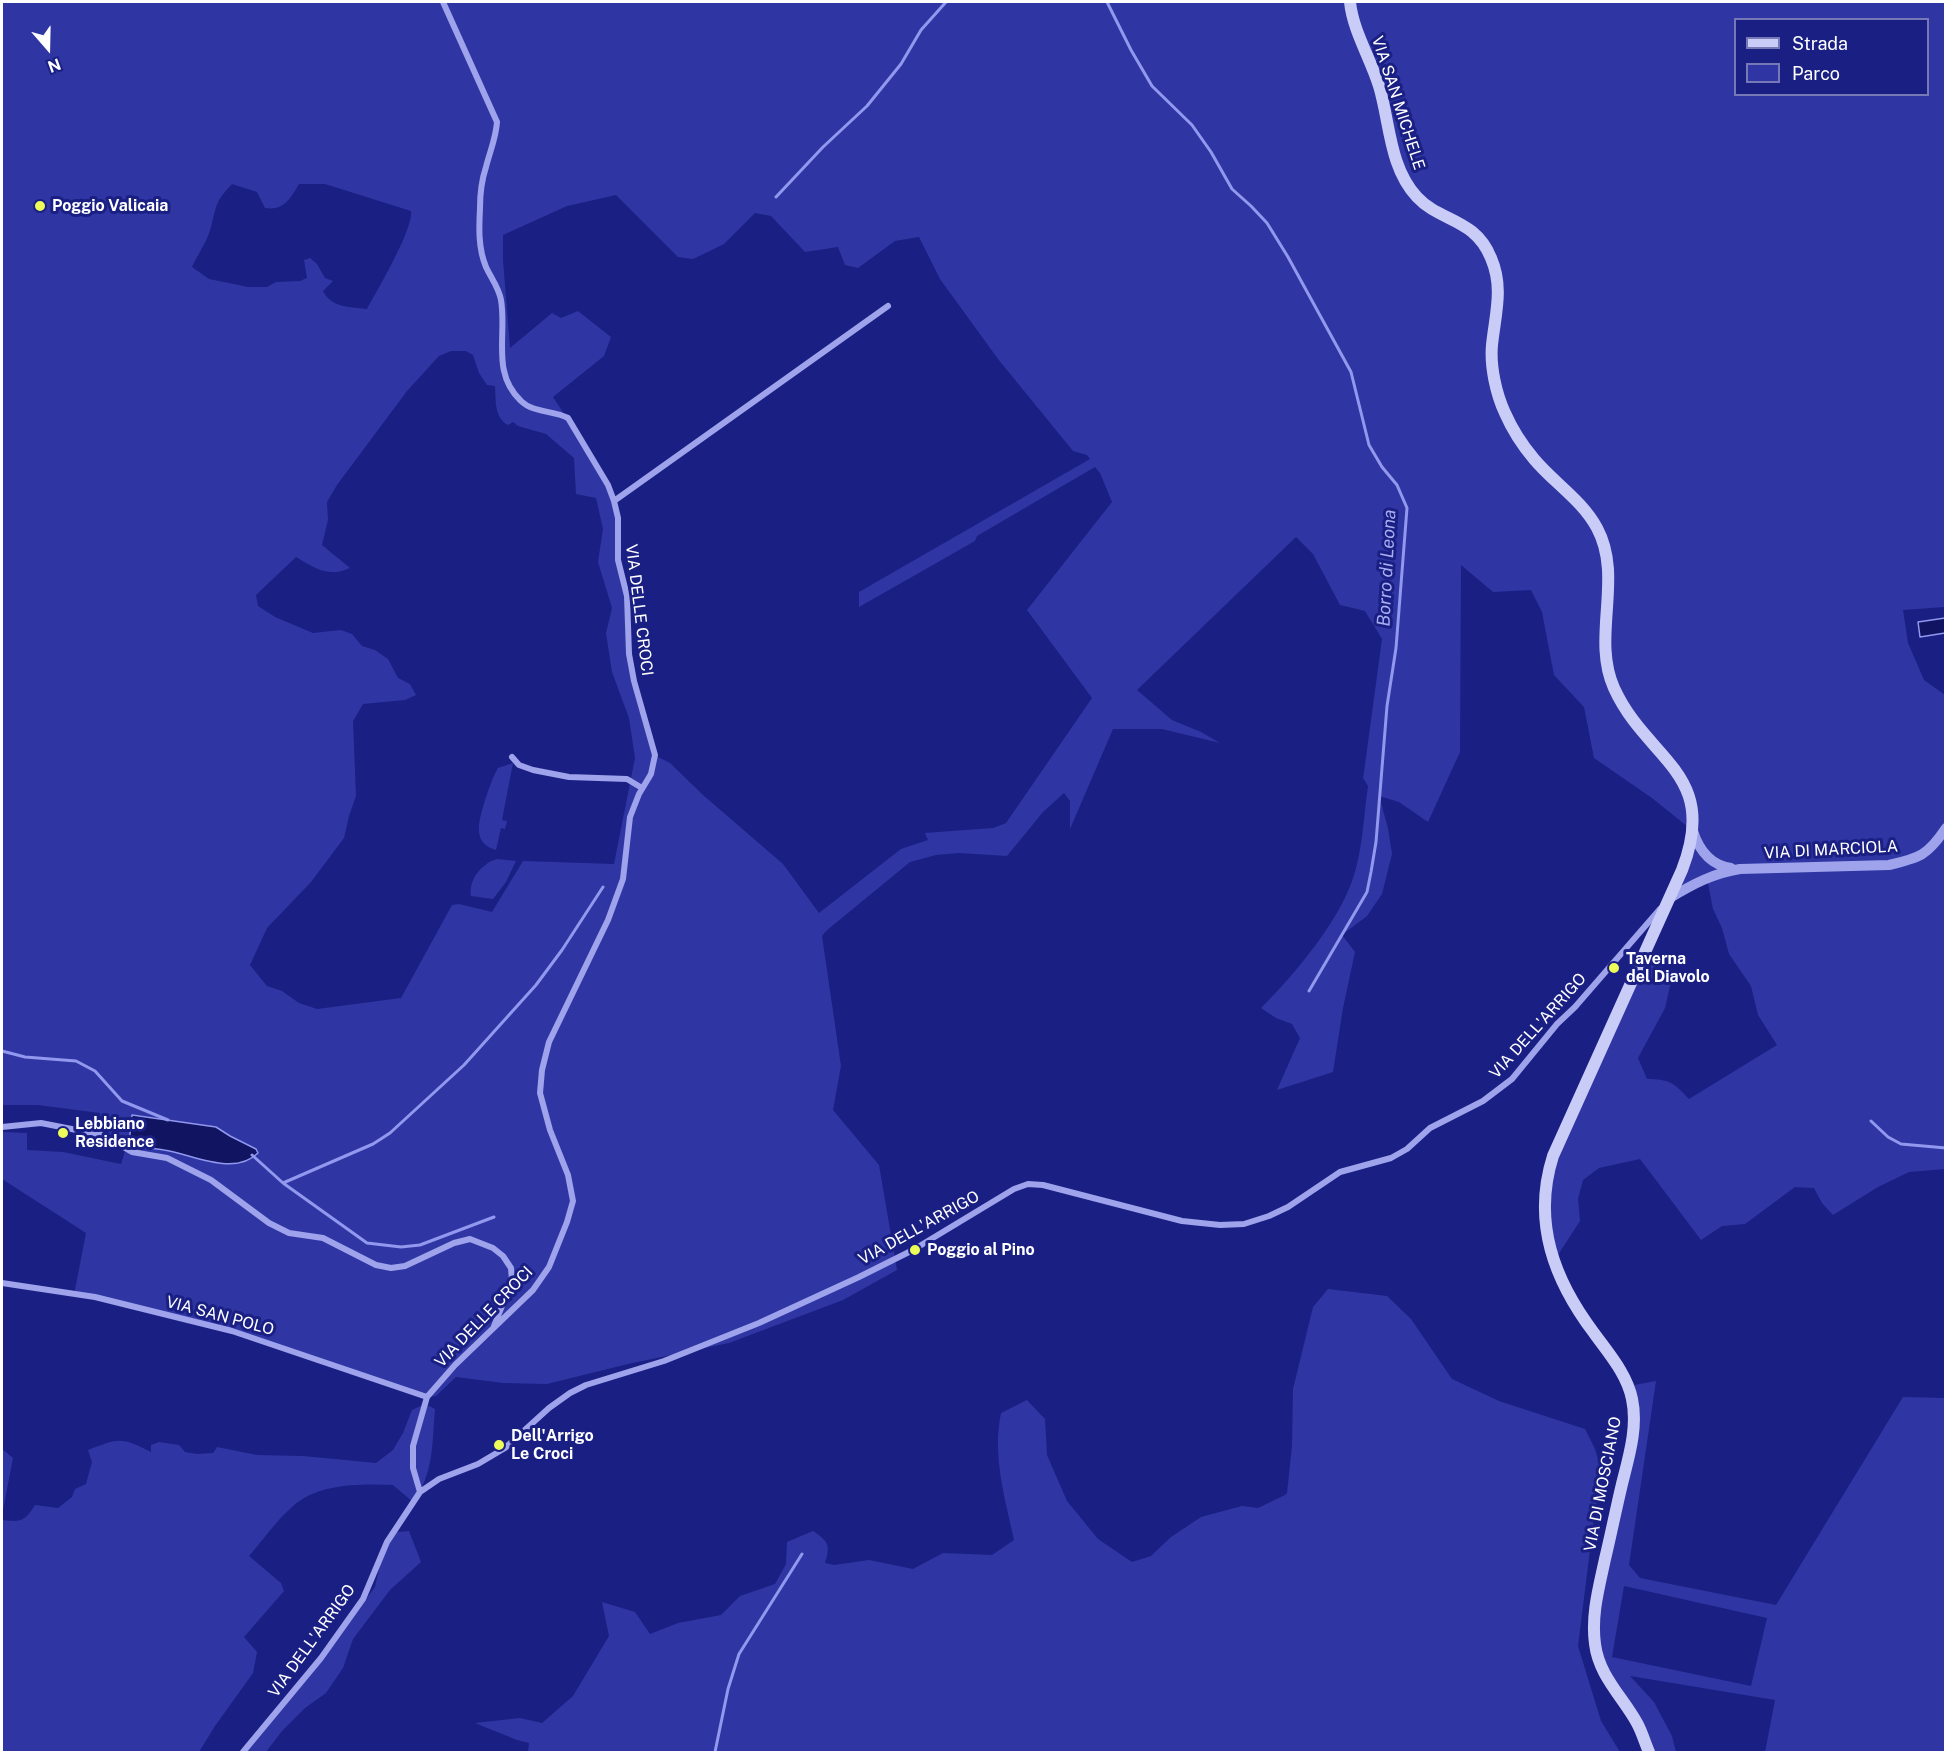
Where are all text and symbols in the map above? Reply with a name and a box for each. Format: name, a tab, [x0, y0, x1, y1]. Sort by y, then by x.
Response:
north arrow	[18, 18, 78, 78]
legend	[1734, 18, 1929, 96]
text: Strada	[1792, 33, 1848, 54]
street label: VIA SAN MICHELE	[1367, 34, 1429, 172]
text: N	[45, 54, 63, 76]
text: Parco	[1792, 63, 1840, 84]
place label: Poggio Valicaia	[52, 196, 168, 216]
marker: Poggio Valicaia	[33, 199, 47, 213]
water label: Borro di Leona	[1373, 509, 1401, 627]
street label: VIA DELLE CROCI	[621, 543, 657, 677]
street label: VIA DI MARCIOLA	[1763, 837, 1899, 863]
place label: Taverna del Diavolo	[1626, 949, 1710, 987]
marker: Taverna del Diavolo	[1607, 961, 1621, 975]
street label: VIA DELL'ARRIGO	[1486, 969, 1590, 1083]
place label: Lebbiano Residence	[75, 1114, 154, 1152]
marker: Lebbiano Residence	[56, 1126, 70, 1140]
street label: VIA DELL'ARRIGO	[855, 1187, 983, 1269]
place label: Poggio al Pino	[927, 1240, 1035, 1260]
marker: Poggio al Pino	[908, 1243, 922, 1257]
street label: VIA DELLE CROCI	[431, 1263, 537, 1371]
street label: VIA SAN POLO	[164, 1292, 276, 1340]
street label: VIA DI MOSCIANO	[1580, 1415, 1626, 1553]
place label: Dell'Arrigo Le Croci	[511, 1426, 594, 1464]
marker: Dell'Arrigo Le Croci	[492, 1438, 506, 1452]
street label: VIA DELL'ARRIGO	[265, 1581, 359, 1701]

